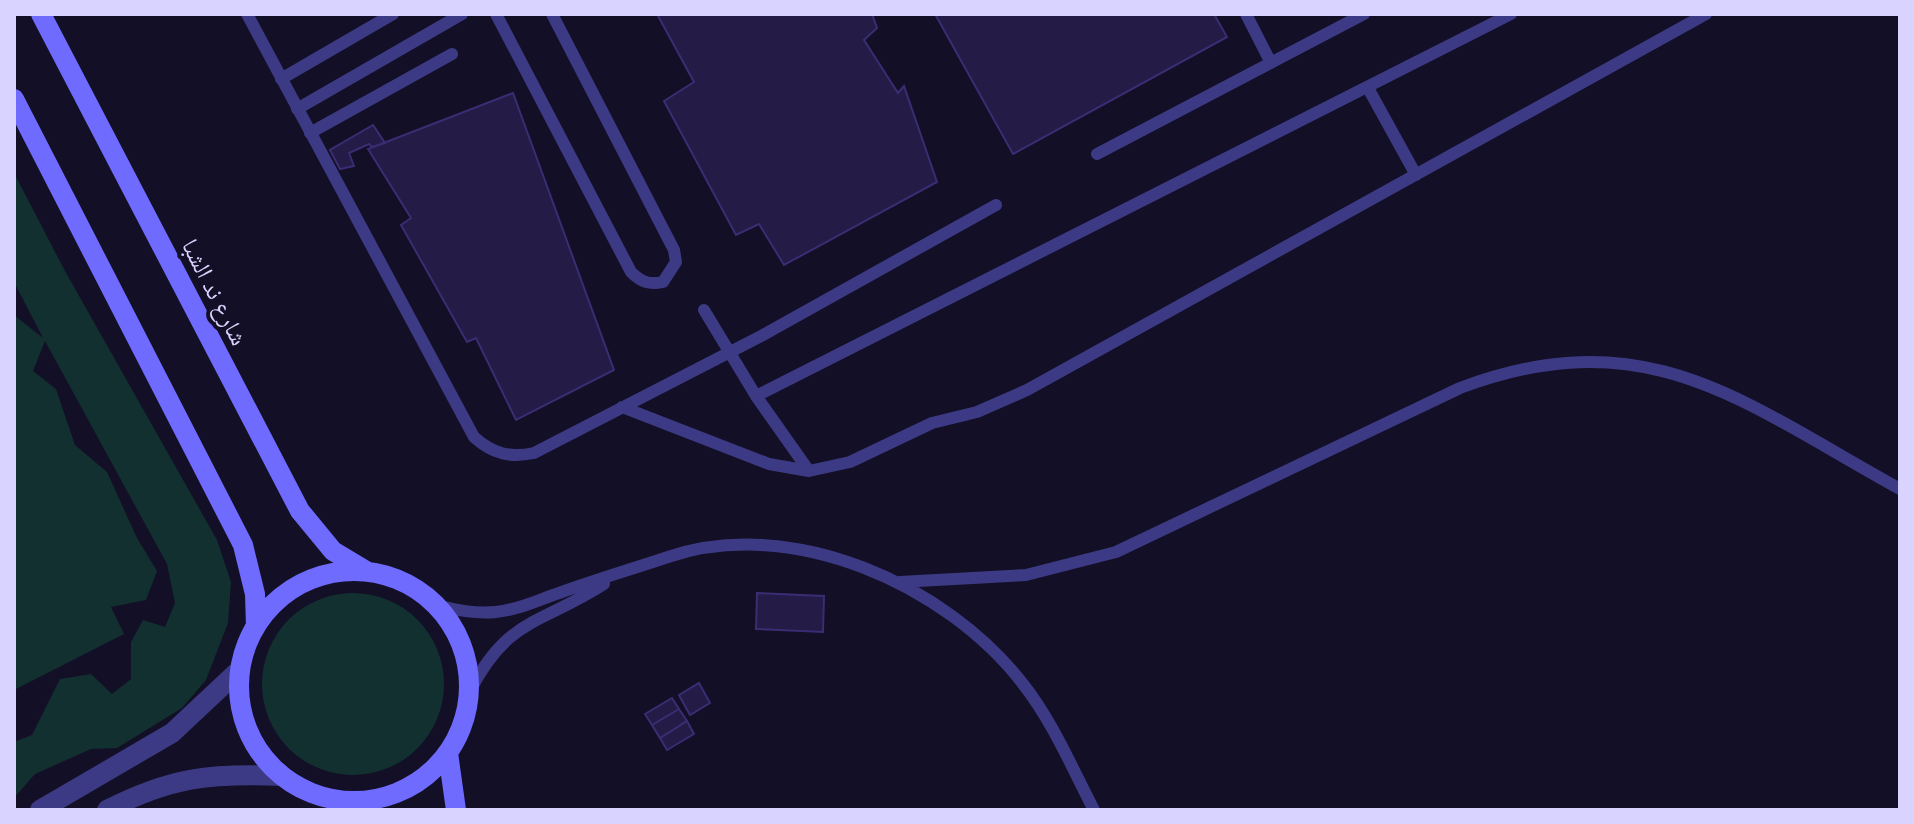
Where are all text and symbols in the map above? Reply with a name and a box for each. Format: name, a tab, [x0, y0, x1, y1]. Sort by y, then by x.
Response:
street label: شارع ند الشبا	[175, 233, 255, 351]

